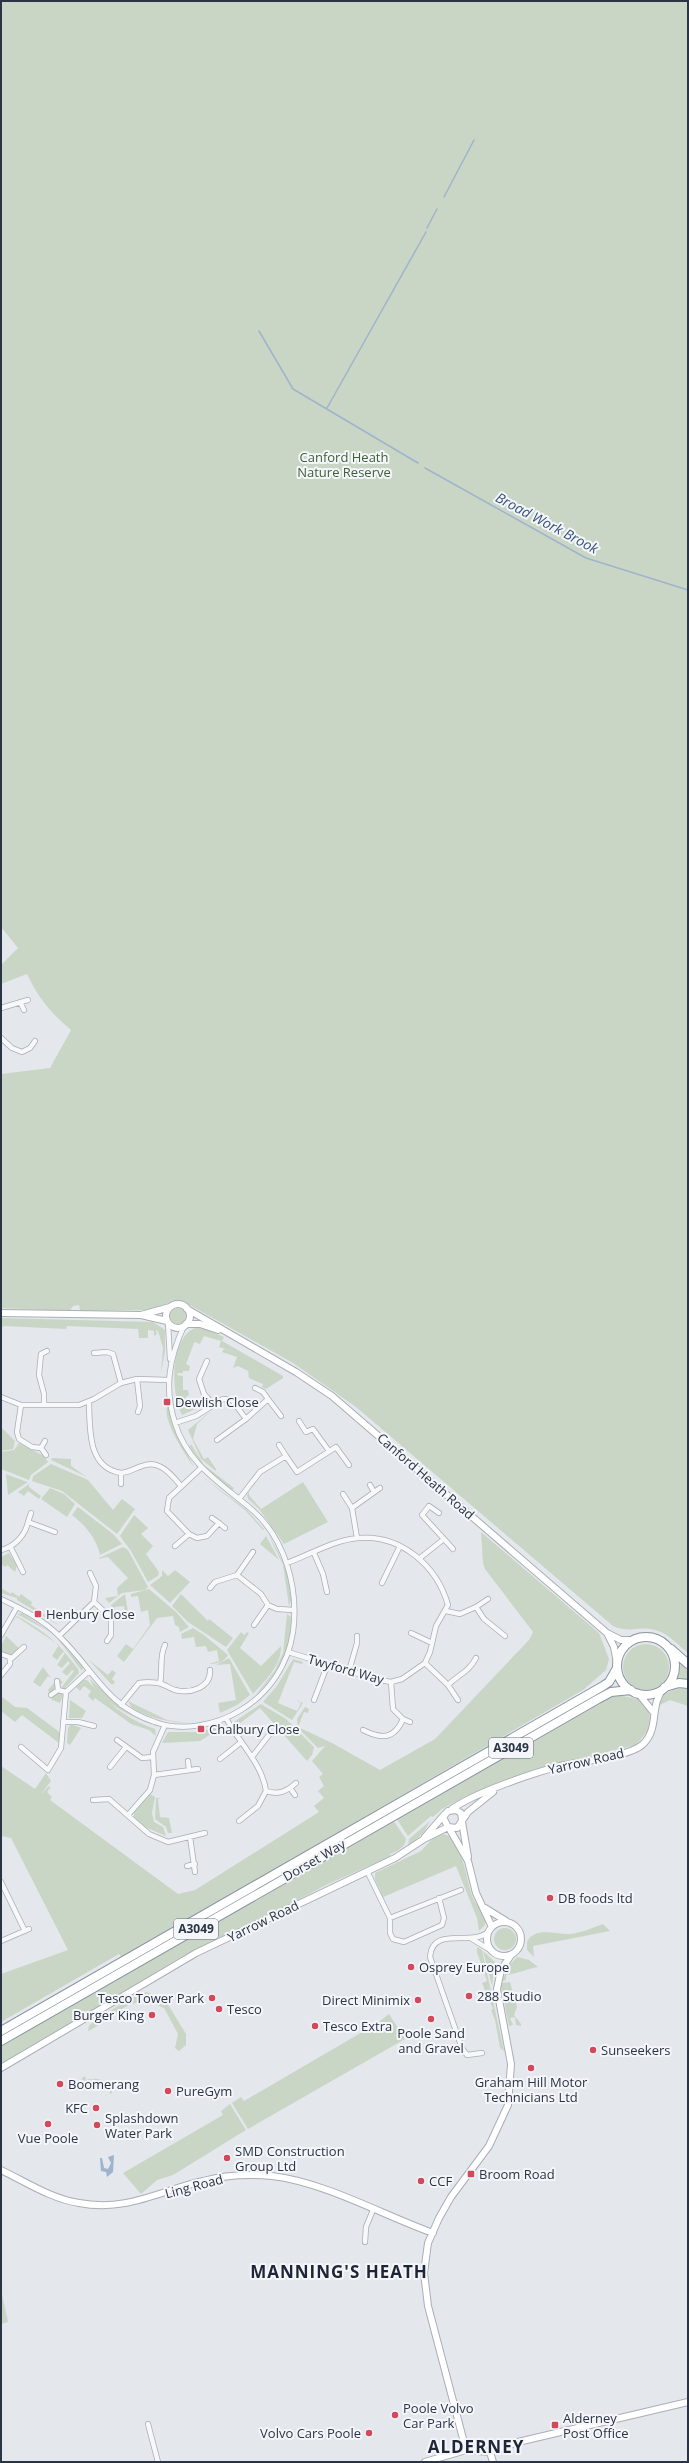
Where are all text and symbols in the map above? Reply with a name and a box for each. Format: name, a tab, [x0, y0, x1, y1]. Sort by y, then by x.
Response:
park label: Canford Heath Nature Reserve	[297, 448, 391, 481]
water label: Broad Work Brook	[493, 487, 603, 558]
place label: Dewlish Close	[175, 1393, 259, 1411]
marker: Dewlish Close	[162, 1397, 172, 1407]
street label: Canford Heath Road	[374, 1429, 478, 1523]
place label: Henbury Close	[46, 1605, 135, 1623]
marker: Henbury Close	[33, 1609, 43, 1619]
street label: Twyford Way	[306, 1650, 387, 1689]
place label: Chalbury Close	[209, 1720, 300, 1738]
marker: Chalbury Close	[196, 1724, 206, 1734]
road number: A3049	[489, 1738, 533, 1758]
street label: Yarrow Road	[546, 1744, 626, 1778]
street label: Dorset Way	[279, 1835, 349, 1885]
place label: DB foods ltd	[558, 1889, 633, 1907]
marker: DB foods ltd	[545, 1893, 555, 1903]
street label: Yarrow Road	[224, 1896, 302, 1946]
road number: A3049	[174, 1919, 218, 1939]
place label: Osprey Europe	[419, 1958, 509, 1976]
marker: Osprey Europe	[406, 1962, 416, 1972]
place label: 288 Studio	[477, 1987, 542, 2005]
place label: Tesco Tower Park	[98, 1989, 204, 2007]
place label: Direct Minimix	[322, 1991, 410, 2009]
marker: 288 Studio	[464, 1991, 474, 2001]
marker: Tesco Tower Park	[207, 1993, 217, 2003]
marker: Direct Minimix	[413, 1995, 423, 2005]
place label: Tesco	[227, 2000, 262, 2018]
marker: Tesco	[214, 2004, 224, 2014]
place label: Burger King	[73, 2006, 144, 2024]
marker: Burger King	[147, 2010, 157, 2020]
marker: Poole Sand and Gravel	[426, 2014, 436, 2024]
place label: Tesco Extra	[323, 2017, 392, 2035]
marker: Tesco Extra	[310, 2021, 320, 2031]
place label: Poole Sand and Gravel	[397, 2024, 465, 2057]
place label: Sunseekers	[601, 2041, 671, 2059]
marker: Sunseekers	[588, 2045, 598, 2055]
marker: Graham Hill Motor Technicians Ltd	[526, 2063, 536, 2073]
place label: Graham Hill Motor Technicians Ltd	[475, 2073, 588, 2106]
place label: Boomerang	[68, 2075, 139, 2093]
marker: Boomerang	[55, 2079, 65, 2089]
place label: PureGym	[176, 2082, 232, 2100]
marker: PureGym	[163, 2086, 173, 2096]
place label: KFC	[65, 2099, 88, 2117]
marker: KFC	[91, 2103, 101, 2113]
place label: Splashdown Water Park	[105, 2109, 179, 2142]
marker: Vue Poole	[43, 2119, 53, 2129]
marker: Splashdown Water Park	[92, 2120, 102, 2130]
place label: Vue Poole	[18, 2129, 78, 2147]
place label: SMD Construction Group Ltd	[235, 2142, 345, 2175]
marker: SMD Construction Group Ltd	[222, 2153, 232, 2163]
place label: Broom Road	[479, 2165, 555, 2183]
marker: Broom Road	[466, 2169, 476, 2179]
street label: Ling Road	[163, 2170, 225, 2202]
place label: CCF	[429, 2172, 452, 2190]
marker: CCF	[416, 2176, 426, 2186]
district label: MANNING'S HEATH	[250, 2260, 428, 2283]
place label: Poole Volvo Car Park	[403, 2399, 474, 2432]
place label: Alderney Post Office	[563, 2409, 629, 2442]
marker: Poole Volvo Car Park	[390, 2410, 400, 2420]
marker: Alderney Post Office	[550, 2420, 560, 2430]
place label: Volvo Cars Poole	[260, 2424, 361, 2442]
marker: Volvo Cars Poole	[364, 2428, 374, 2438]
district label: ALDERNEY	[428, 2435, 524, 2458]

